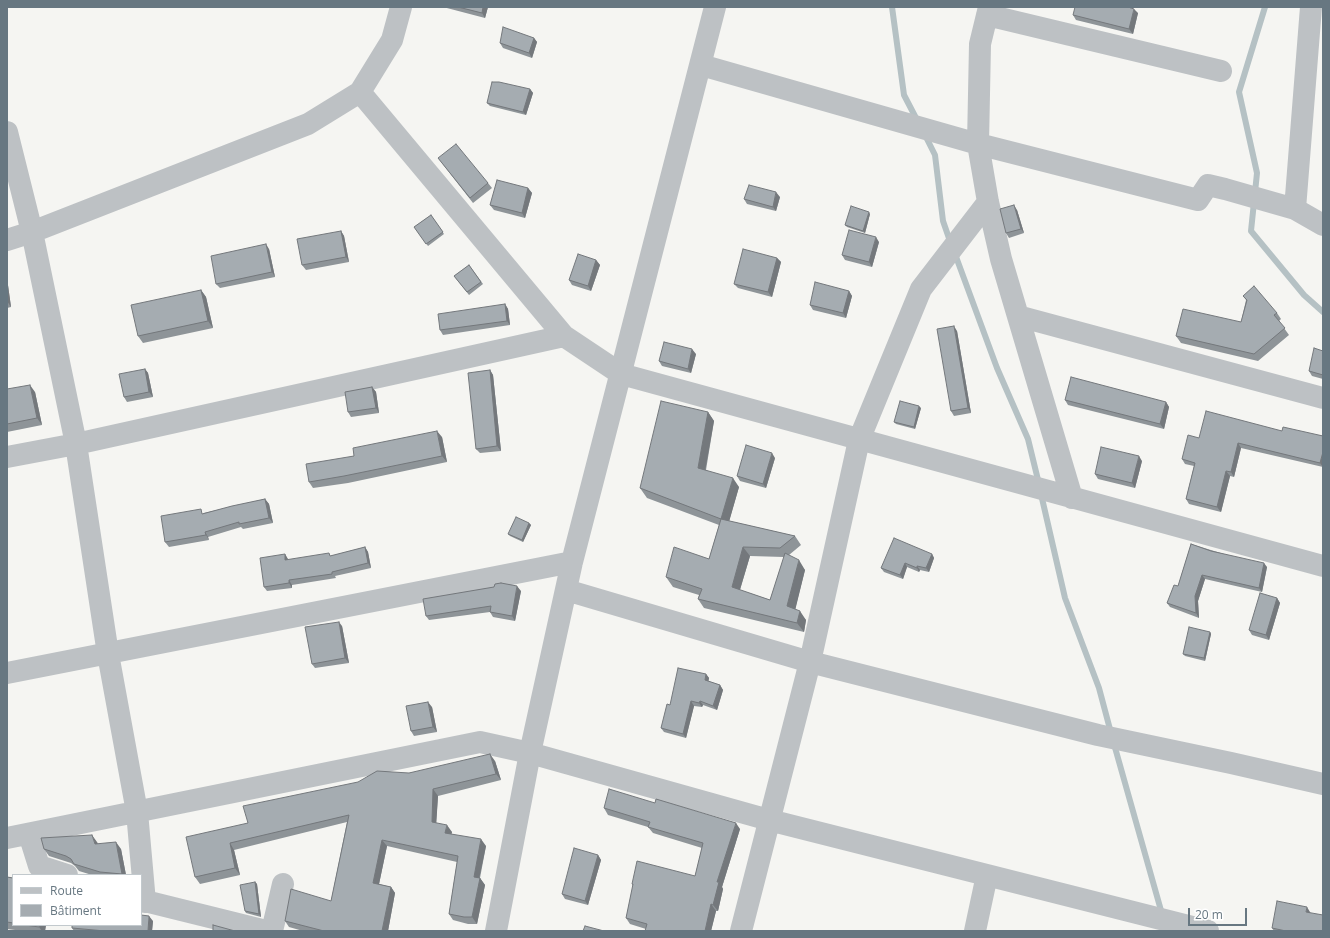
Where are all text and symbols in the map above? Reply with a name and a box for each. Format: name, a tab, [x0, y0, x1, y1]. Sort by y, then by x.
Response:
legend	[12, 874, 142, 926]
text: Route	[50, 882, 83, 899]
scale bar	[1190, 900, 1249, 926]
text: Bâtiment	[50, 902, 101, 919]
text: 20 m	[1195, 906, 1223, 923]

